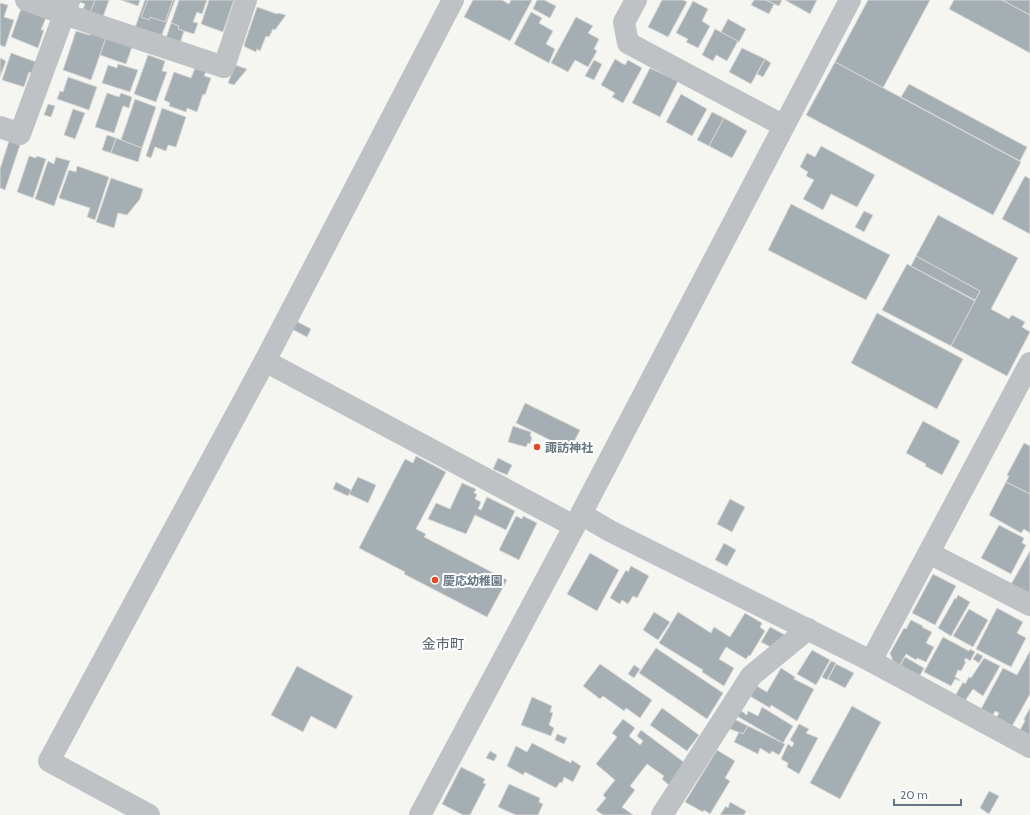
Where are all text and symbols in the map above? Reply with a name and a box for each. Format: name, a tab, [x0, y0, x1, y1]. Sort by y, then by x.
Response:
place label: 諏訪神社	[545, 440, 593, 455]
marker: 諏訪神社	[532, 442, 542, 452]
place label: 慶応幼稚園	[443, 573, 503, 588]
marker: 慶応幼稚園	[430, 575, 440, 585]
district label: 金市町	[422, 635, 464, 653]
scale bar	[894, 781, 961, 807]
text: 20 m	[900, 787, 928, 802]

